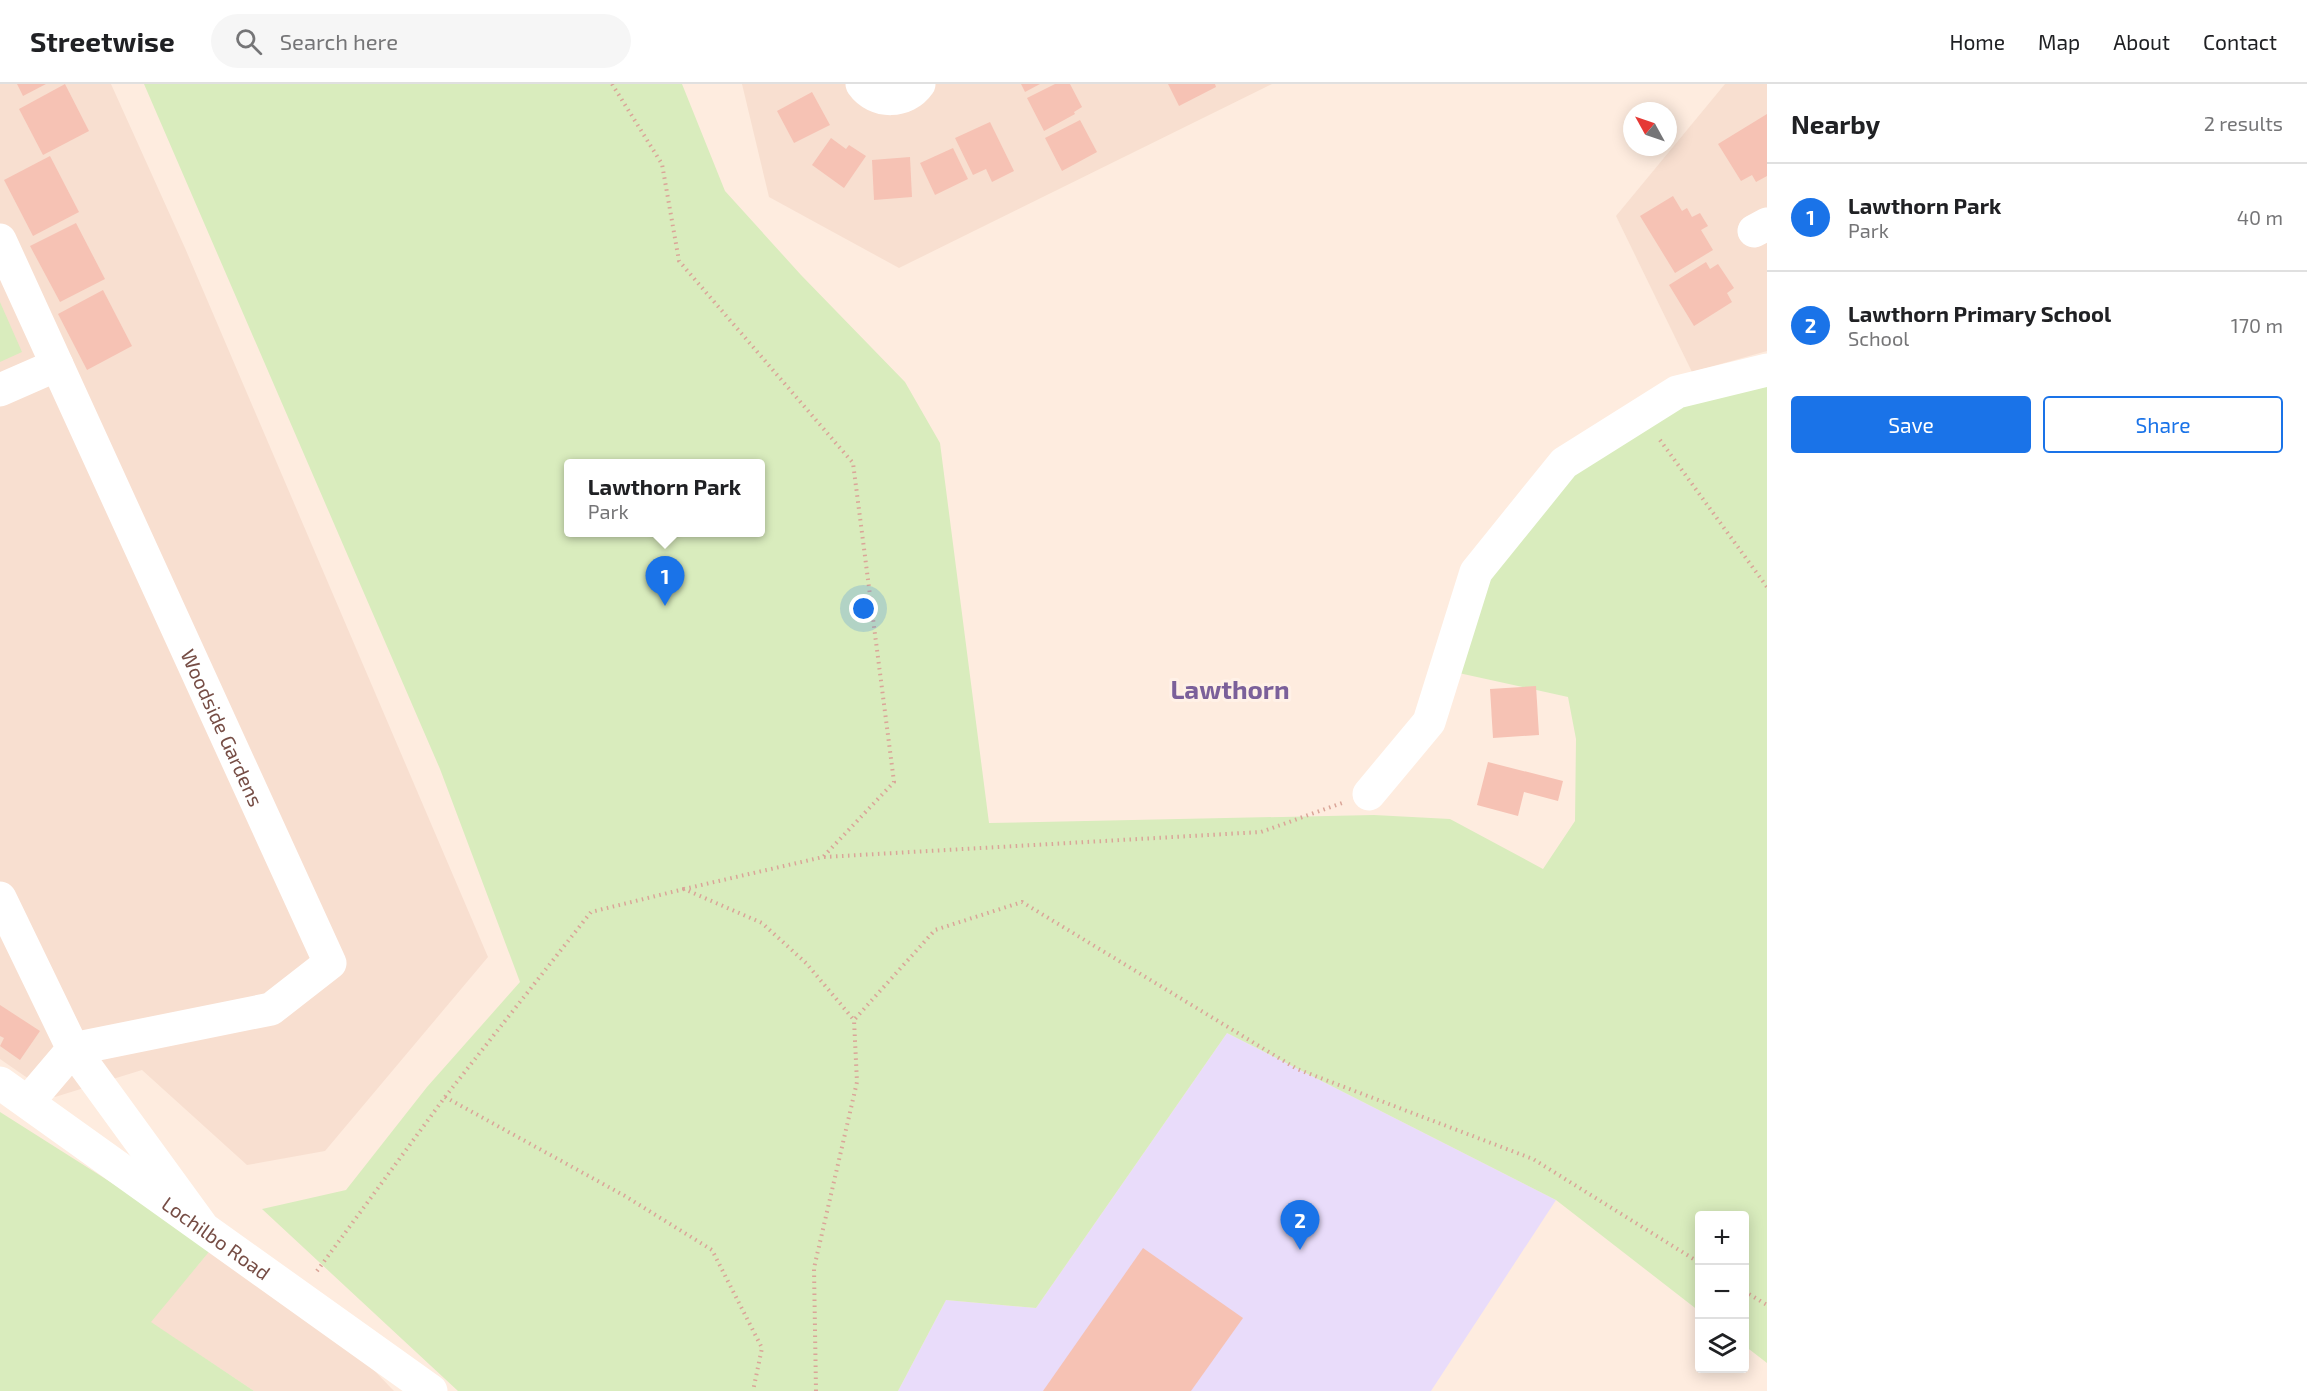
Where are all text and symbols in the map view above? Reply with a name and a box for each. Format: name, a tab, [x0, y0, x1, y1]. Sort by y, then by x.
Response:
search box	[211, 14, 631, 68]
text: Streetwise	[30, 24, 175, 58]
icon: search	[232, 25, 265, 58]
text: Search here	[280, 28, 398, 54]
text: Home	[1949, 29, 2005, 54]
text: Map	[2038, 29, 2080, 54]
text: About	[2113, 29, 2170, 54]
text: Contact	[2203, 29, 2277, 54]
north arrow	[1623, 102, 1677, 156]
text: Nearby	[1791, 108, 1880, 139]
text: 2 results	[2204, 111, 2283, 135]
text: Lawthorn Park	[1848, 192, 2001, 218]
text: 1	[1806, 205, 1815, 229]
text: 40 m	[2237, 205, 2283, 229]
text: Park	[1848, 218, 1889, 242]
text: Lawthorn Primary School	[1848, 300, 2111, 326]
text: 2	[1805, 313, 1816, 337]
text: 170 m	[2231, 313, 2283, 337]
text: School	[1848, 326, 1909, 350]
button: Save	[1791, 396, 2031, 453]
button: Share	[2043, 396, 2283, 453]
popup	[564, 459, 765, 537]
text: Lawthorn Park	[588, 473, 741, 499]
text: Park	[588, 499, 629, 523]
pin: 1	[646, 556, 684, 606]
your location	[849, 594, 878, 623]
street label: Woodside Gardens	[176, 645, 269, 810]
district label: Lawthorn	[1170, 673, 1290, 704]
street label: Lochilbo Road	[158, 1191, 275, 1284]
pin: 2	[1280, 1200, 1320, 1250]
map controls	[1695, 1211, 1749, 1373]
button: +	[1695, 1211, 1749, 1265]
button: −	[1695, 1265, 1749, 1319]
button: layers	[1695, 1319, 1749, 1373]

